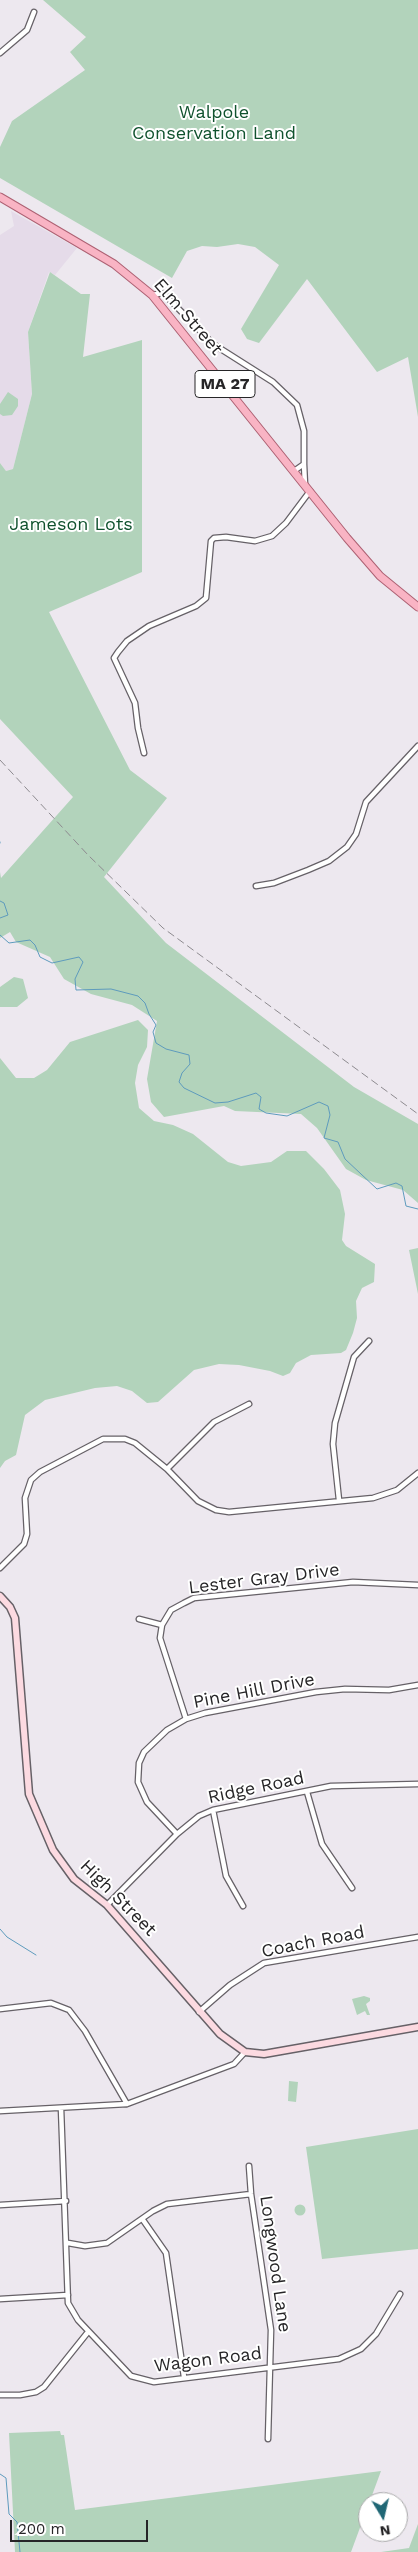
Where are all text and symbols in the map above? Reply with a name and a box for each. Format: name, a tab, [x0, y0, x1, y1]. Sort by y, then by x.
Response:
park label: Walpole Conservation Land	[132, 102, 296, 144]
street label: Elm Street	[149, 274, 227, 360]
road number: MA 27	[195, 370, 255, 398]
park label: Jameson Lots	[9, 514, 133, 536]
street label: Lester Gray Drive	[187, 1559, 341, 1599]
street label: Pine Hill Drive	[191, 1669, 317, 1713]
street label: Ridge Road	[206, 1767, 306, 1809]
street label: High Street	[75, 1855, 161, 1941]
street label: Coach Road	[260, 1921, 366, 1963]
street label: Longwood Lane	[255, 2194, 295, 2334]
street label: Wagon Road	[153, 2343, 263, 2377]
north arrow	[358, 2492, 408, 2542]
scale bar	[12, 2510, 150, 2542]
text: 200 m	[18, 2520, 65, 2538]
text: N	[379, 2522, 392, 2540]

